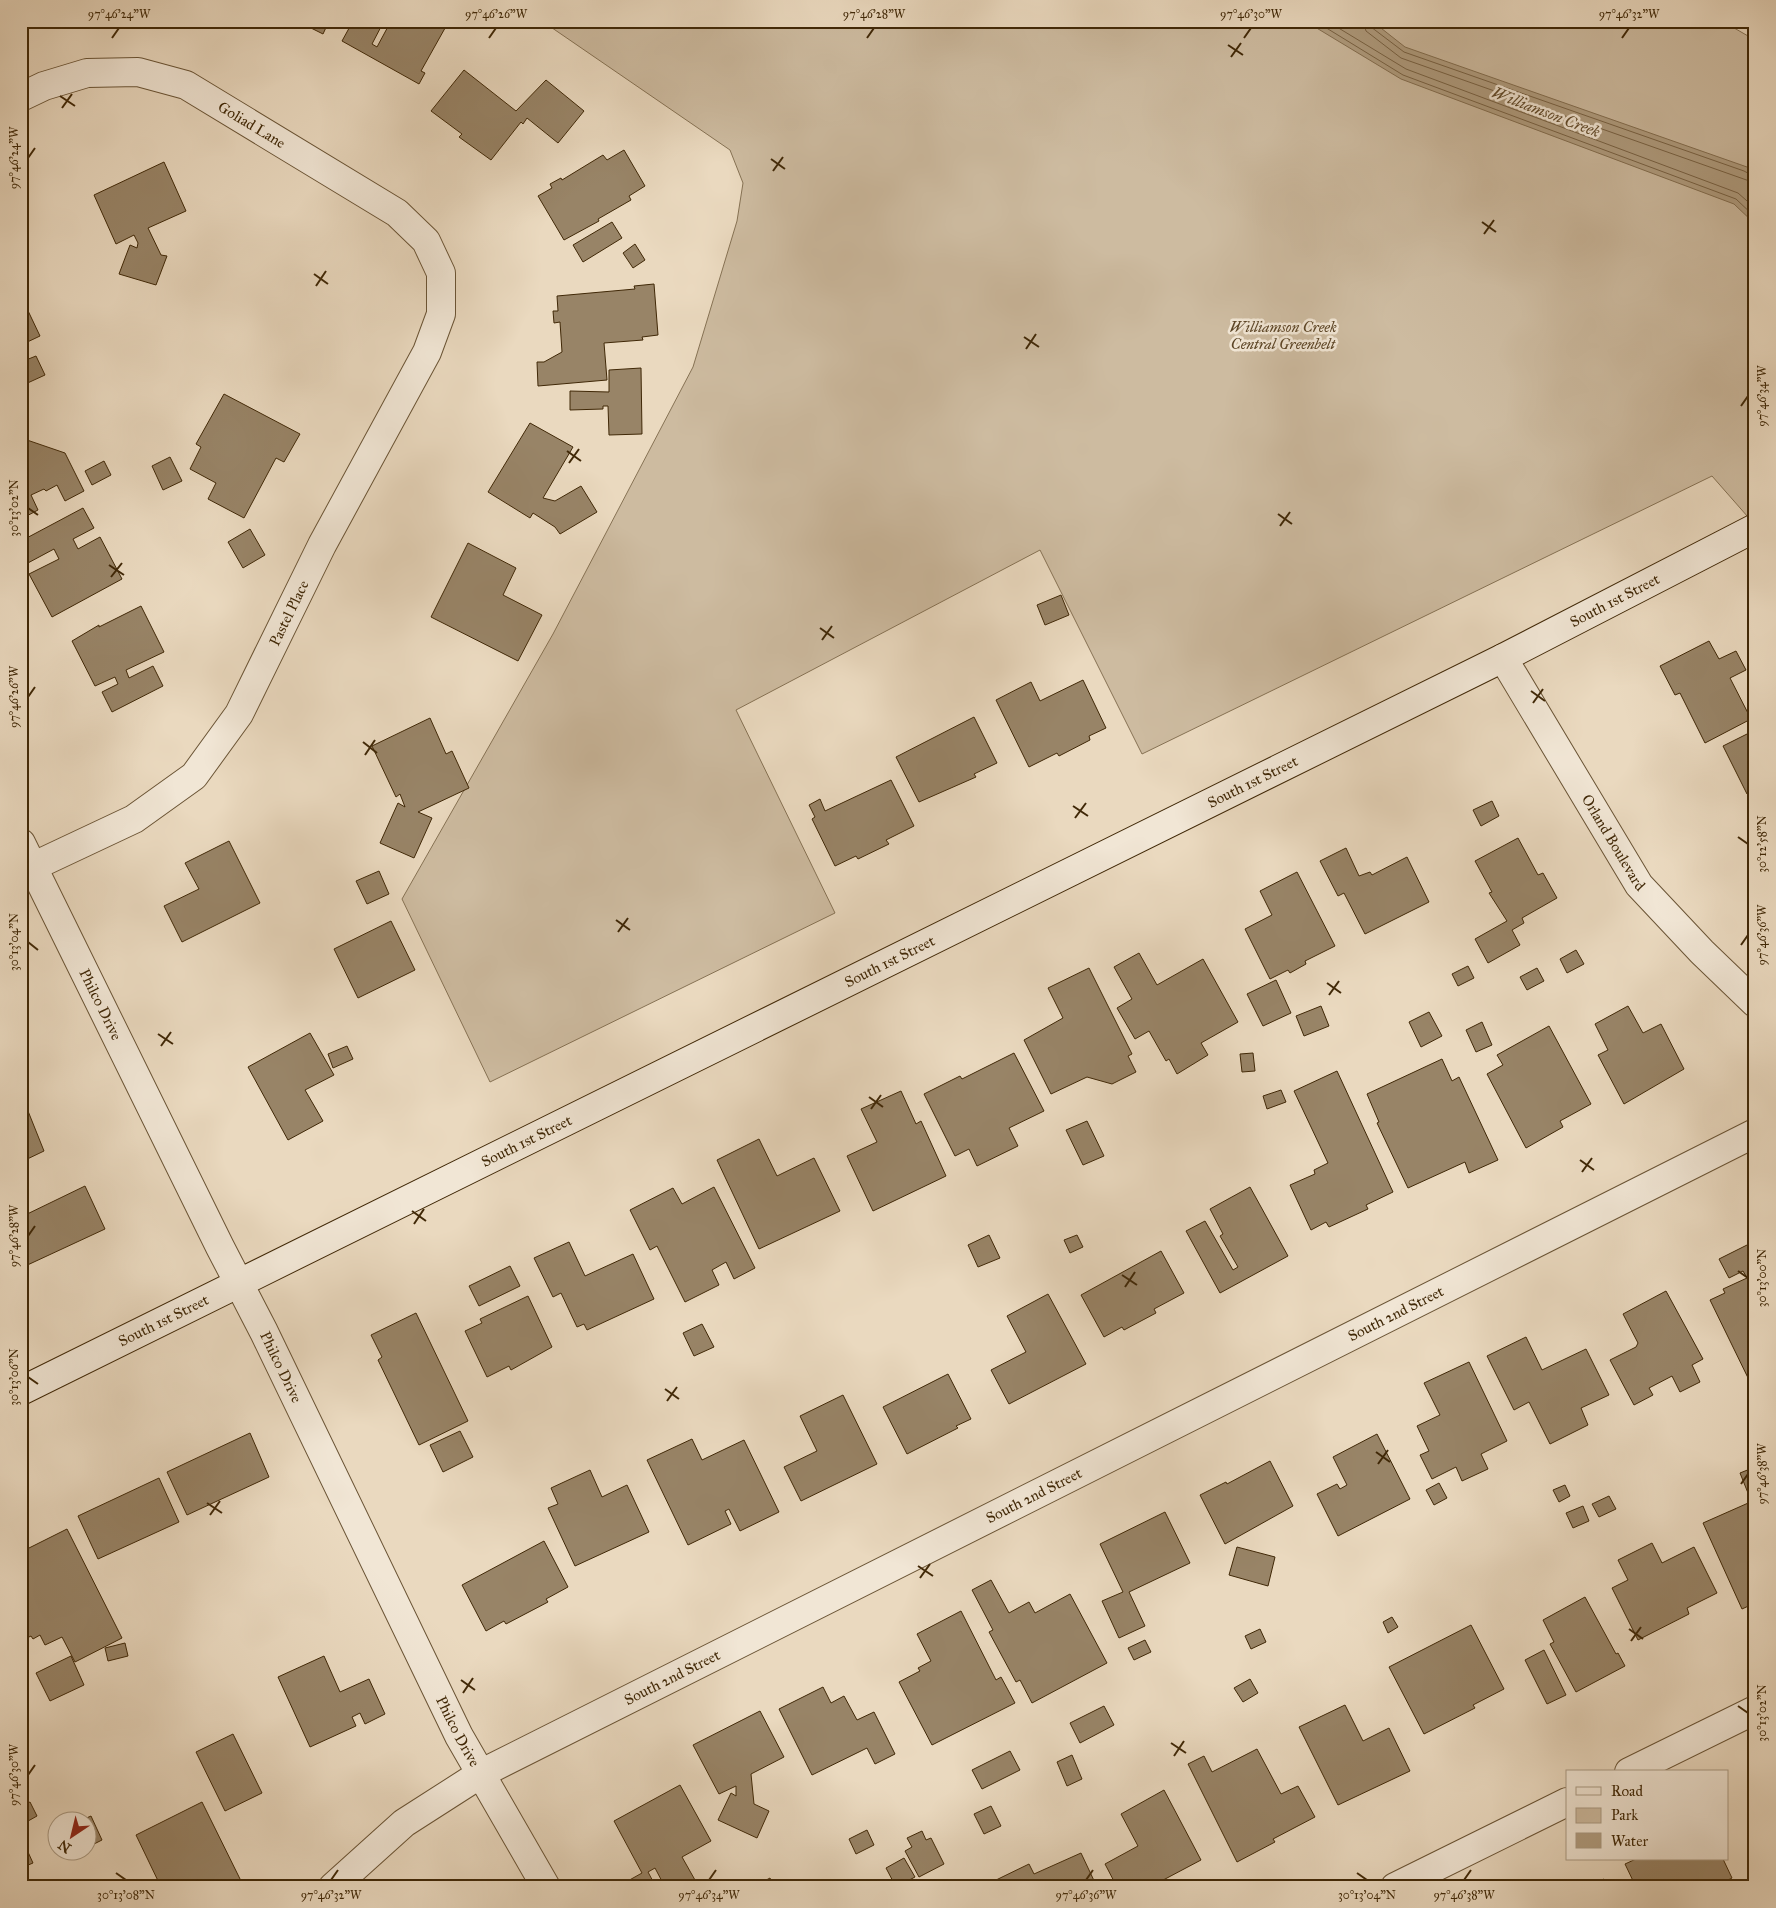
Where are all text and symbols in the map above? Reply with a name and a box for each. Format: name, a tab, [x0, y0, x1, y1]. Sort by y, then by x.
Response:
text: 97°46'24"W	[88, 7, 151, 21]
text: 97°46'26"W	[465, 7, 528, 21]
text: 97°46'28"W	[843, 7, 906, 21]
text: 97°46'30"W	[1220, 7, 1283, 21]
text: 97°46'32"W	[1599, 7, 1660, 21]
water label: Williamson Creek	[1489, 83, 1603, 141]
street label: Goliad Lane	[215, 98, 289, 152]
text: 97°46'24"W	[7, 126, 21, 189]
park label: Williamson Creek Central Greenbelt	[1229, 318, 1337, 353]
text: 97°46'34"W	[1755, 365, 1769, 427]
text: 30°13'02"N	[7, 479, 21, 537]
street label: South 1st Street	[1567, 570, 1663, 631]
street label: Pastel Place	[265, 577, 313, 649]
text: 97°46'26"W	[7, 665, 21, 728]
street label: South 1st Street	[1204, 752, 1301, 812]
street label: Orland Boulevard	[1578, 791, 1649, 895]
text: 30°12'58"N	[1755, 815, 1769, 873]
text: 97°46'36"W	[1755, 904, 1769, 965]
text: 30°13'04"N	[7, 913, 21, 971]
street label: South 1st Street	[841, 931, 938, 991]
street label: Philco Drive	[75, 966, 126, 1043]
street label: South 1st Street	[478, 1111, 575, 1171]
text: 97°46'28"W	[7, 1204, 21, 1267]
text: 30°13'00"N	[1755, 1249, 1769, 1307]
street label: South 2nd Street	[1345, 1282, 1447, 1345]
street label: South 1st Street	[115, 1290, 212, 1350]
street label: Philco Drive	[256, 1328, 306, 1406]
text: 30°13'06"N	[7, 1348, 21, 1406]
text: 97°46'38"W	[1755, 1443, 1769, 1505]
street label: South 2nd Street	[983, 1464, 1085, 1527]
street label: South 2nd Street	[621, 1646, 724, 1709]
text: 30°13'02"N	[1755, 1684, 1769, 1742]
street label: Philco Drive	[432, 1693, 484, 1770]
text: 97°46'30"W	[7, 1744, 21, 1806]
legend	[1566, 1770, 1728, 1860]
text: Road	[1611, 1782, 1643, 1800]
text: Park	[1611, 1806, 1638, 1824]
north arrow	[48, 1810, 98, 1860]
text: Water	[1611, 1832, 1648, 1850]
text: N	[55, 1836, 75, 1857]
text: 30°13'08"N	[97, 1888, 155, 1902]
text: 97°46'32"W	[301, 1888, 362, 1902]
text: 97°46'34"W	[678, 1888, 740, 1902]
text: 97°46'36"W	[1056, 1888, 1117, 1902]
text: 30°13'04"N	[1338, 1888, 1396, 1902]
text: 97°46'38"W	[1433, 1888, 1495, 1902]

